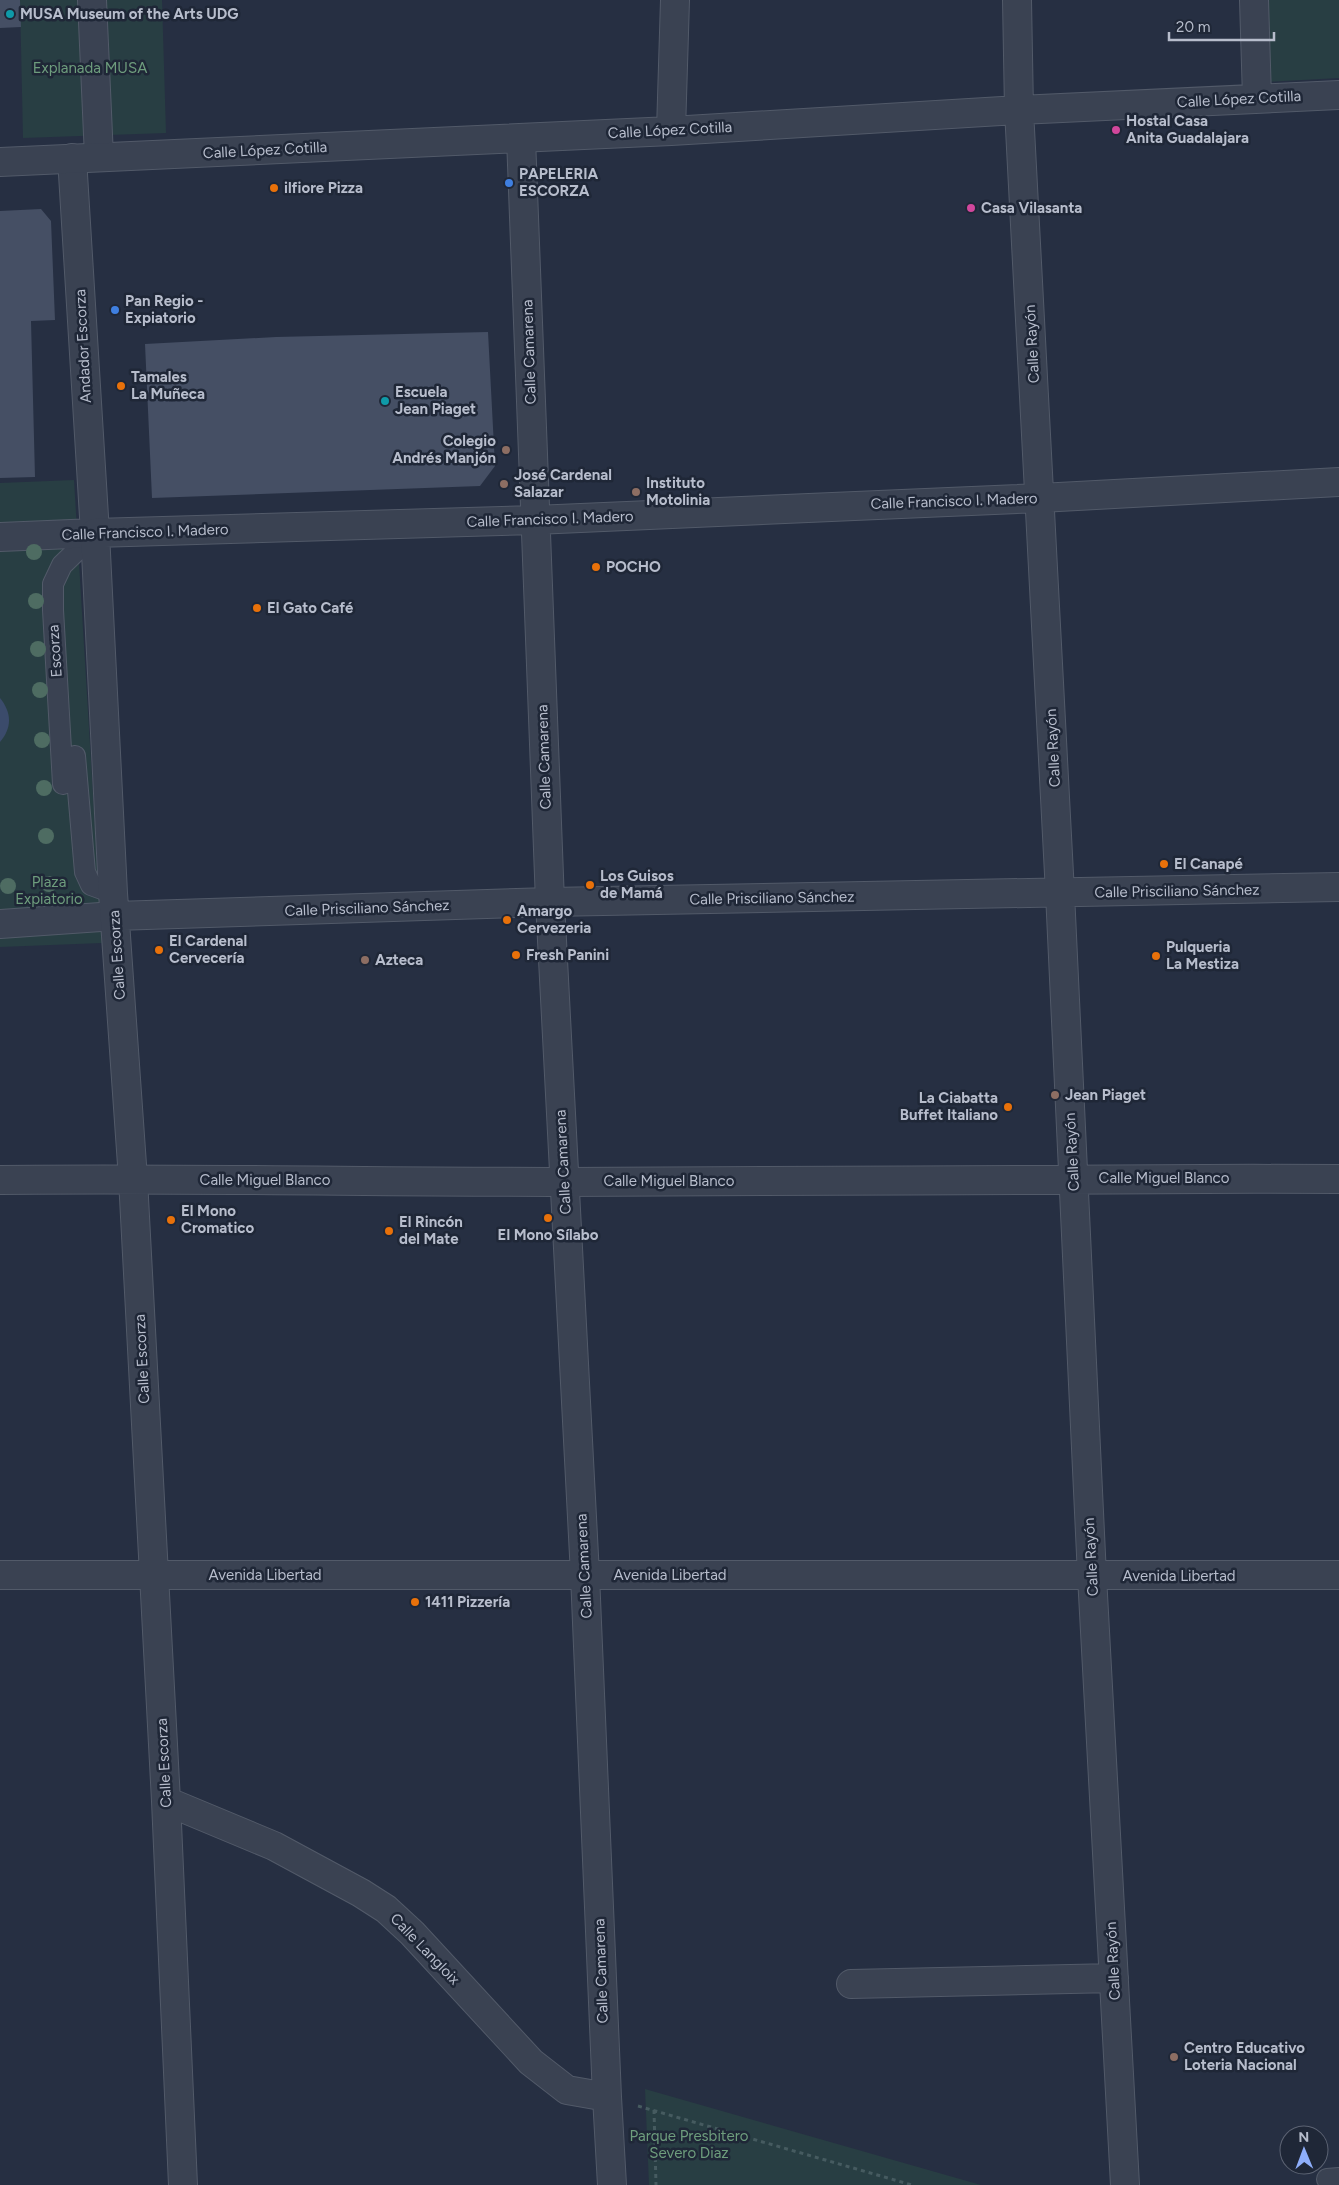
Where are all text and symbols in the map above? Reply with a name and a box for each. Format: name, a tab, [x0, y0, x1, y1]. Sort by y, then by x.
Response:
place label: MUSA Museum of the Arts UDG	[20, 5, 238, 23]
marker: MUSA Museum of the Arts UDG	[4, 8, 16, 20]
scale bar	[1169, 10, 1274, 42]
text: 20 m	[1176, 18, 1210, 36]
park label: Explanada MUSA	[33, 59, 147, 77]
street label: Calle López Cotilla	[1176, 87, 1302, 111]
place label: Hostal Casa Anita Guadalajara	[1126, 112, 1249, 147]
street label: Calle López Cotilla	[607, 118, 733, 142]
marker: Hostal Casa Anita Guadalajara	[1110, 124, 1122, 136]
street label: Calle López Cotilla	[202, 138, 328, 162]
place label: PAPELERIA ESCORZA	[519, 165, 599, 200]
marker: PAPELERIA ESCORZA	[503, 177, 515, 189]
place label: ilfiore Pizza	[284, 179, 363, 197]
marker: ilfiore Pizza	[268, 182, 280, 194]
place label: Casa Vilasanta	[981, 199, 1082, 217]
marker: Casa Vilasanta	[965, 202, 977, 214]
street label: Andador Escorza	[71, 289, 95, 403]
place label: Pan Regio - Expiatorio	[125, 292, 203, 327]
street label: Calle Camarena	[518, 299, 540, 405]
marker: Pan Regio - Expiatorio	[109, 304, 121, 316]
street label: Calle Rayón	[1021, 304, 1043, 384]
place label: Tamales La Muñeca	[131, 368, 205, 403]
marker: Tamales La Muñeca	[115, 380, 127, 392]
place label: Escuela Jean Piaget	[395, 383, 476, 418]
marker: Escuela Jean Piaget	[379, 395, 391, 407]
place label: Colegio Andrés Manjón	[392, 432, 496, 467]
marker: Colegio Andrés Manjón	[500, 444, 512, 456]
place label: José Cardenal Salazar	[514, 466, 612, 501]
place label: Instituto Motolinia	[646, 474, 710, 509]
marker: José Cardenal Salazar	[498, 478, 510, 490]
marker: Instituto Motolinia	[630, 486, 642, 498]
street label: Calle Francisco I. Madero	[870, 489, 1038, 513]
street label: Calle Francisco I. Madero	[466, 507, 634, 531]
street label: Calle Francisco I. Madero	[61, 520, 229, 544]
place label: POCHO	[606, 558, 661, 576]
marker: POCHO	[590, 561, 602, 573]
place label: El Gato Café	[267, 599, 354, 617]
marker: El Gato Café	[251, 602, 263, 614]
street label: Escorza	[44, 624, 66, 678]
street label: Calle Camarena	[533, 704, 555, 810]
street label: Calle Rayón	[1042, 708, 1064, 788]
place label: El Canapé	[1174, 855, 1243, 873]
marker: El Canapé	[1158, 858, 1170, 870]
place label: Los Guisos de Mamá	[600, 867, 674, 902]
park label: Plaza Expiatorio	[15, 873, 83, 908]
marker: Los Guisos de Mamá	[584, 879, 596, 891]
street label: Calle Prisciliano Sánchez	[1094, 881, 1260, 901]
street label: Calle Prisciliano Sánchez	[689, 888, 855, 908]
street label: Calle Prisciliano Sánchez	[284, 896, 450, 920]
place label: Amargo Cervezeria	[517, 902, 591, 937]
street label: Calle Escorza	[105, 910, 129, 1000]
marker: Amargo Cervezeria	[501, 914, 513, 926]
place label: El Cardenal Cervecería	[169, 932, 247, 967]
place label: Pulqueria La Mestiza	[1166, 938, 1239, 973]
marker: El Cardenal Cervecería	[153, 944, 165, 956]
place label: Fresh Panini	[526, 946, 609, 964]
marker: Fresh Panini	[510, 949, 522, 961]
marker: Pulqueria La Mestiza	[1150, 950, 1162, 962]
place label: Azteca	[375, 951, 423, 969]
marker: Azteca	[359, 954, 371, 966]
place label: Jean Piaget	[1065, 1086, 1146, 1104]
place label: La Ciabatta Buffet Italiano	[900, 1089, 998, 1124]
marker: Jean Piaget	[1049, 1089, 1061, 1101]
marker: La Ciabatta Buffet Italiano	[1002, 1101, 1014, 1113]
street label: Calle Camarena	[551, 1109, 575, 1215]
street label: Calle Rayón	[1061, 1112, 1083, 1192]
street label: Calle Miguel Blanco	[1099, 1169, 1230, 1187]
street label: Calle Miguel Blanco	[200, 1171, 331, 1189]
street label: Calle Miguel Blanco	[604, 1172, 735, 1190]
place label: El Mono Cromatico	[181, 1202, 255, 1237]
marker: El Mono Sílabo	[542, 1212, 554, 1224]
place label: El Rincón del Mate	[399, 1213, 463, 1248]
marker: El Mono Cromatico	[165, 1214, 177, 1226]
marker: El Rincón del Mate	[383, 1225, 395, 1237]
place label: El Mono Sílabo	[498, 1226, 599, 1244]
street label: Calle Escorza	[131, 1314, 153, 1404]
street label: Calle Camarena	[572, 1513, 596, 1619]
street label: Calle Rayón	[1080, 1517, 1102, 1597]
street label: Avenida Libertad	[208, 1566, 322, 1584]
street label: Avenida Libertad	[613, 1566, 727, 1584]
street label: Avenida Libertad	[1122, 1567, 1236, 1585]
place label: 1411 Pizzería	[425, 1593, 510, 1611]
marker: 1411 Pizzería	[409, 1596, 421, 1608]
street label: Calle Escorza	[153, 1718, 175, 1808]
street label: Calle Langloix	[387, 1910, 463, 1988]
street label: Calle Camarena	[590, 1918, 612, 2024]
street label: Calle Rayón	[1102, 1921, 1124, 2001]
place label: Centro Educativo Loteria Nacional	[1184, 2039, 1305, 2074]
marker: Centro Educativo Loteria Nacional	[1168, 2051, 1180, 2063]
north arrow	[1279, 2125, 1329, 2175]
park label: Parque Presbitero Severo Diaz	[630, 2127, 749, 2162]
text: N	[1298, 2129, 1309, 2146]

